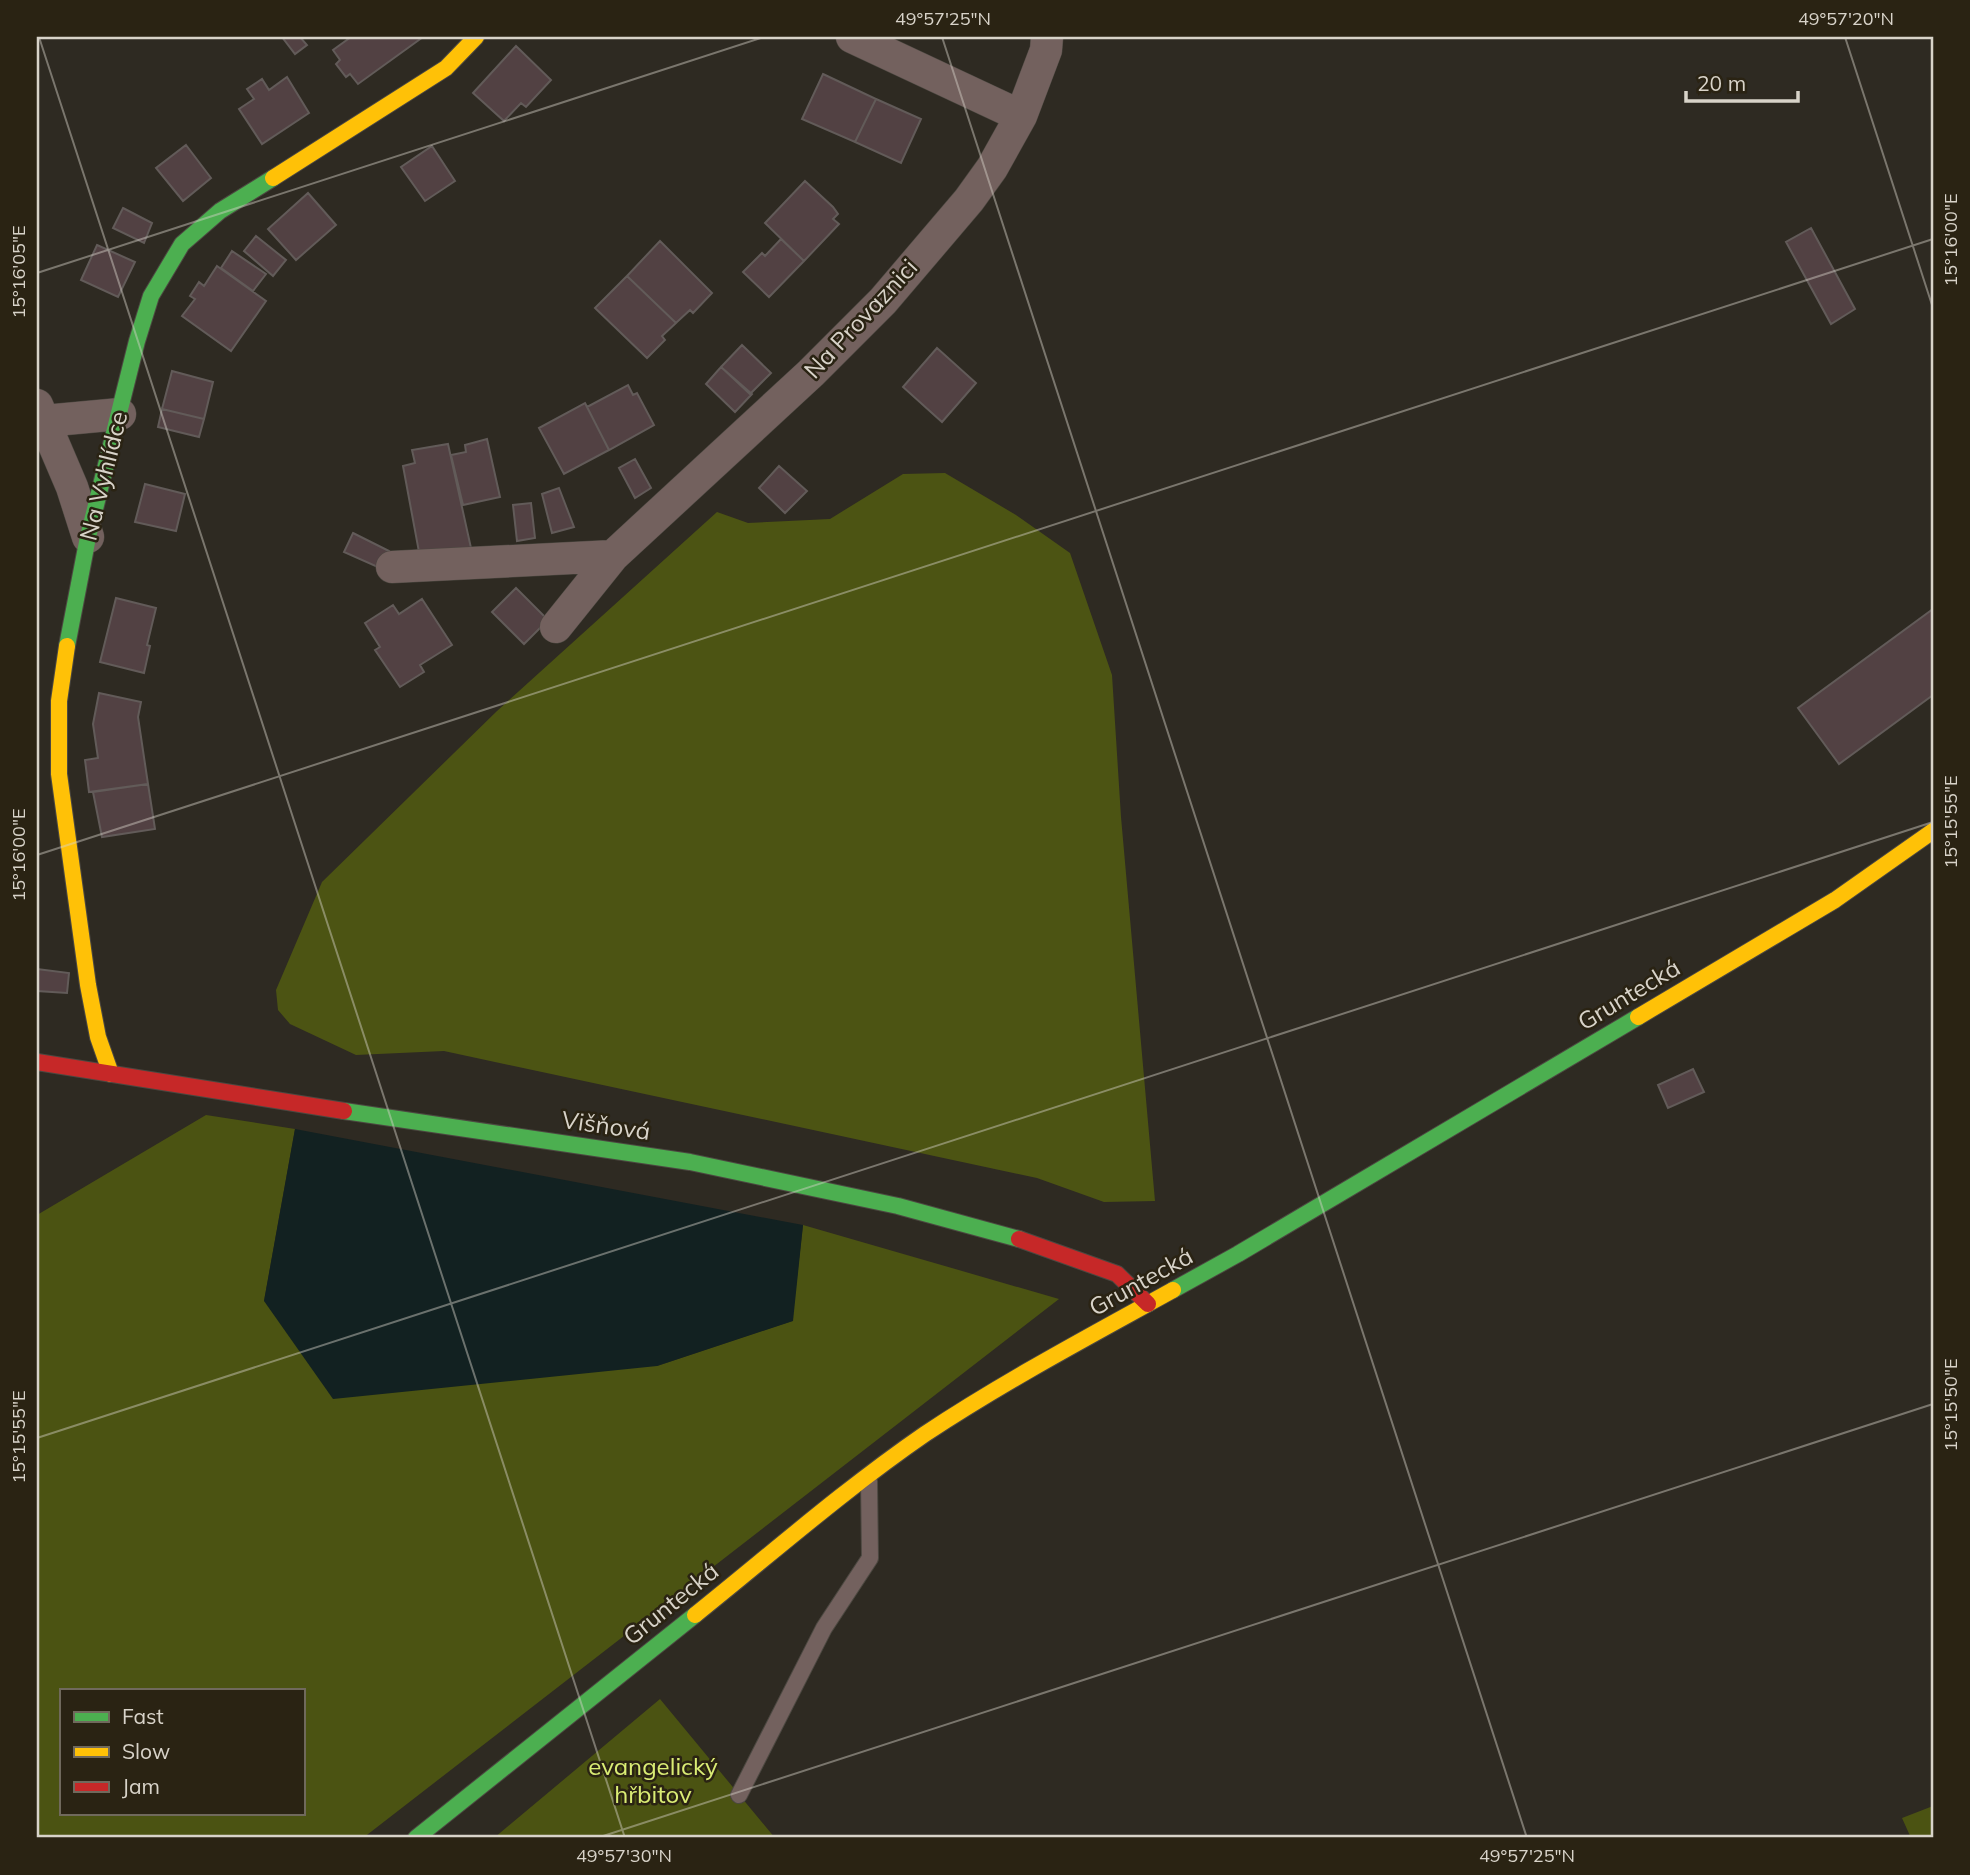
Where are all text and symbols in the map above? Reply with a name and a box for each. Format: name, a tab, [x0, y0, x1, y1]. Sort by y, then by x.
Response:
text: 49°57'25"N	[895, 7, 991, 30]
text: 49°57'20"N	[1798, 7, 1894, 30]
scale bar	[1686, 60, 1798, 104]
text: 20 m	[1697, 70, 1746, 96]
text: 15°16'00"E	[1939, 193, 1962, 287]
text: 15°16'05"E	[7, 225, 30, 319]
street label: Na Provaznici	[797, 252, 923, 384]
street label: Na Vyhlídce	[73, 408, 134, 543]
text: 15°15'55"E	[1939, 775, 1962, 869]
text: 15°16'00"E	[7, 808, 30, 902]
street label: Gruntecká	[1572, 952, 1685, 1036]
street label: Višňová	[560, 1104, 652, 1146]
street label: Gruntecká	[1083, 1240, 1198, 1322]
text: 15°15'50"E	[1939, 1358, 1962, 1452]
text: 15°15'55"E	[7, 1390, 30, 1484]
street label: Gruntecká	[617, 1556, 724, 1651]
legend	[60, 1689, 304, 1815]
text: Fast	[122, 1703, 164, 1729]
text: Slow	[122, 1738, 170, 1764]
park label: evangelický hřbitov	[588, 1751, 718, 1809]
text: Jam	[122, 1773, 160, 1799]
text: 49°57'30"N	[576, 1844, 672, 1867]
text: 49°57'25"N	[1479, 1844, 1575, 1867]

